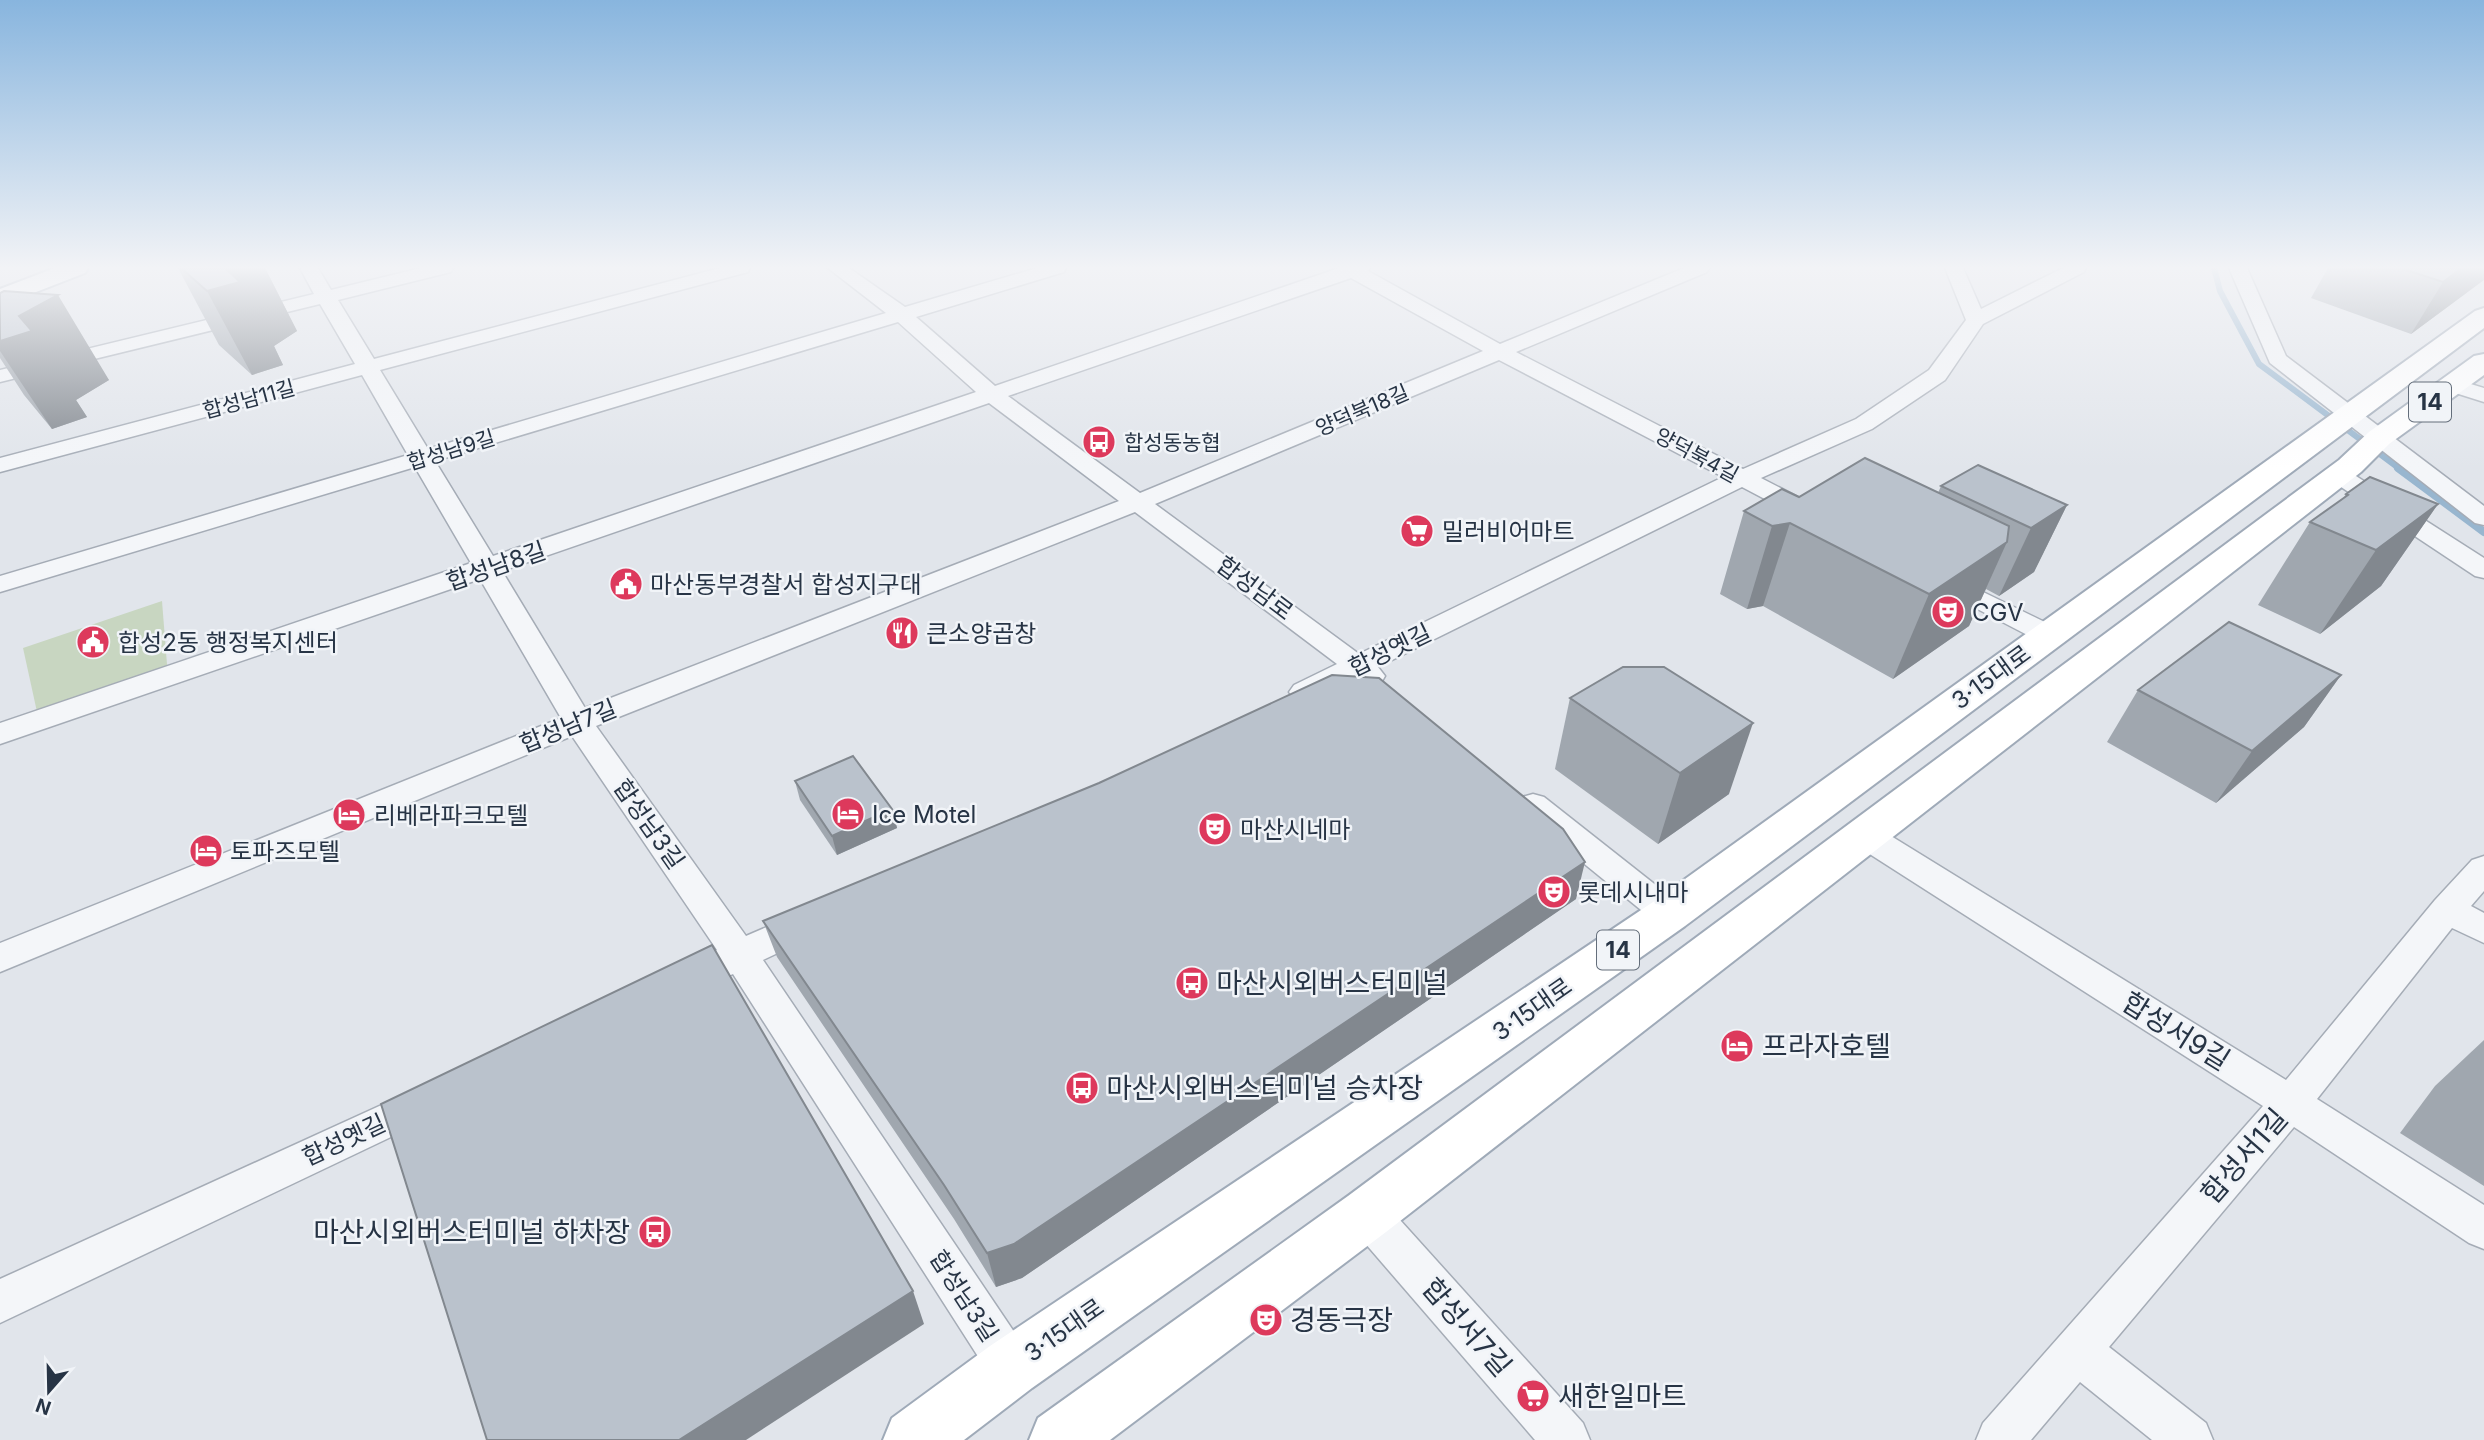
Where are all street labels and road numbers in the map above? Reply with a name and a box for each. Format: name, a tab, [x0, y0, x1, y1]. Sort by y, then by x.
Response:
street label: 합성남11길	[200, 375, 298, 423]
street label: 양덕북18길	[1312, 379, 1412, 441]
road number: 14	[2409, 382, 2451, 422]
street label: 양덕북4길	[1651, 423, 1743, 487]
street label: 합성남9길	[404, 425, 498, 475]
street label: 합성남8길	[443, 535, 549, 597]
street label: 합성남로	[1211, 550, 1299, 626]
street label: 합성옛길	[1344, 618, 1436, 682]
street label: 3·15대로	[1946, 639, 2036, 715]
street label: 합성남7길	[515, 693, 621, 759]
street label: 합성남3길	[608, 773, 690, 875]
road number: 14	[1597, 931, 1639, 970]
street label: 3·15대로	[1487, 971, 1577, 1047]
street label: 합성서9길	[2116, 985, 2236, 1077]
street label: 합성서1길	[2194, 1102, 2294, 1210]
street label: 합성옛길	[298, 1108, 390, 1172]
street label: 합성남3길	[924, 1245, 1004, 1347]
street label: 합성서7길	[1415, 1271, 1519, 1383]
street label: 3·15대로	[1019, 1292, 1109, 1368]

